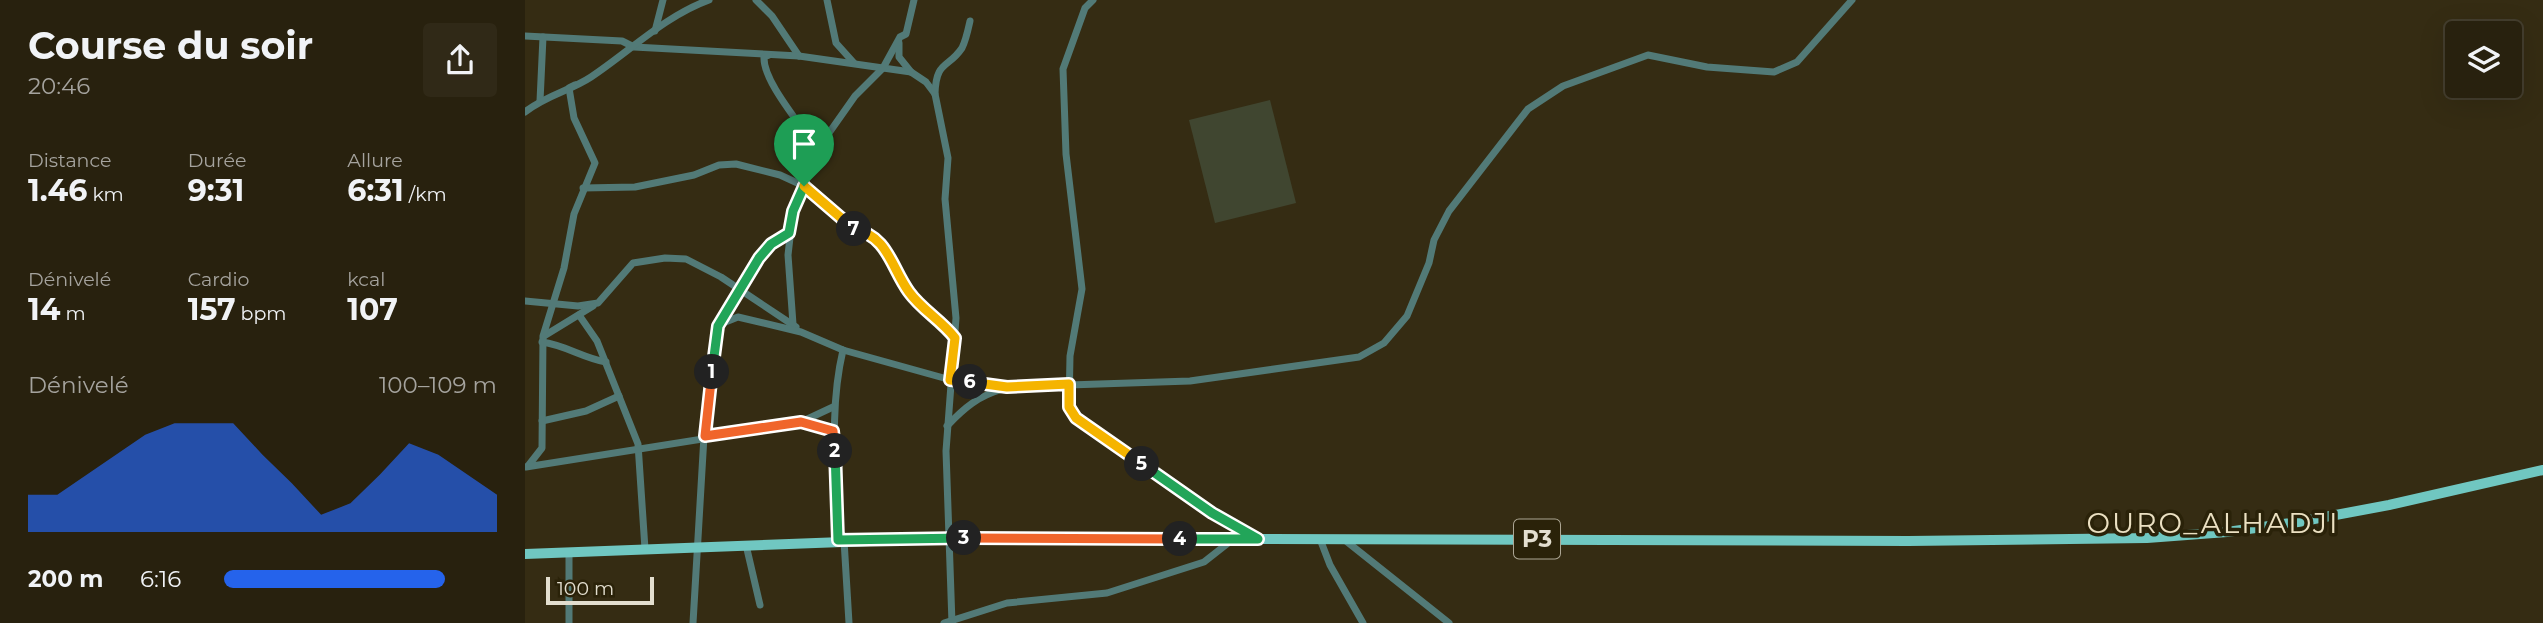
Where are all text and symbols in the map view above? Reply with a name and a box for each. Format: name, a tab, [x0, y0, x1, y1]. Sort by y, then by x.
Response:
map controls	[2445, 21, 2522, 98]
button: layers	[2445, 21, 2522, 98]
text: Course du soir	[28, 22, 313, 69]
button: share	[423, 23, 497, 97]
text: 20:46	[28, 72, 90, 100]
pin	[774, 114, 834, 186]
icon: arrive	[785, 125, 823, 163]
text: Distance	[28, 149, 111, 172]
text: Durée	[188, 149, 246, 172]
text: Allure	[347, 149, 403, 172]
text: 1.46	[28, 172, 87, 209]
text: 9:31	[188, 172, 244, 209]
text: 6:31	[347, 172, 404, 209]
text: km	[87, 183, 124, 206]
text: /km	[404, 183, 447, 206]
pin: 7	[837, 212, 871, 246]
text: 7	[848, 217, 859, 240]
text: Dénivelé	[28, 268, 111, 291]
text: Cardio	[188, 268, 249, 291]
text: kcal	[347, 268, 385, 291]
text: 14	[28, 291, 60, 328]
text: 157	[188, 291, 236, 328]
text: 107	[347, 291, 398, 328]
text: m	[60, 302, 86, 325]
text: bpm	[236, 302, 286, 325]
pin: 1	[695, 354, 729, 390]
text: 1	[708, 360, 715, 383]
pin: 6	[953, 364, 987, 400]
text: 6	[963, 370, 976, 393]
text: Dénivelé	[28, 371, 129, 399]
text: 100–109 m	[379, 371, 497, 399]
pin: 2	[817, 434, 853, 468]
text: 2	[829, 439, 840, 462]
pin: 5	[1125, 447, 1159, 482]
text: 5	[1136, 452, 1147, 475]
district label: OURO_ALHADJI	[2087, 506, 2339, 540]
pin: 3	[947, 520, 982, 556]
road number: P3	[1514, 520, 1560, 558]
pin: 4	[1163, 522, 1197, 556]
text: 3	[958, 526, 969, 549]
text: 4	[1173, 527, 1186, 550]
text: 200 m	[28, 565, 103, 593]
text: 6:16	[140, 565, 181, 593]
scale bar	[546, 574, 655, 606]
text: 100 m	[557, 577, 614, 600]

